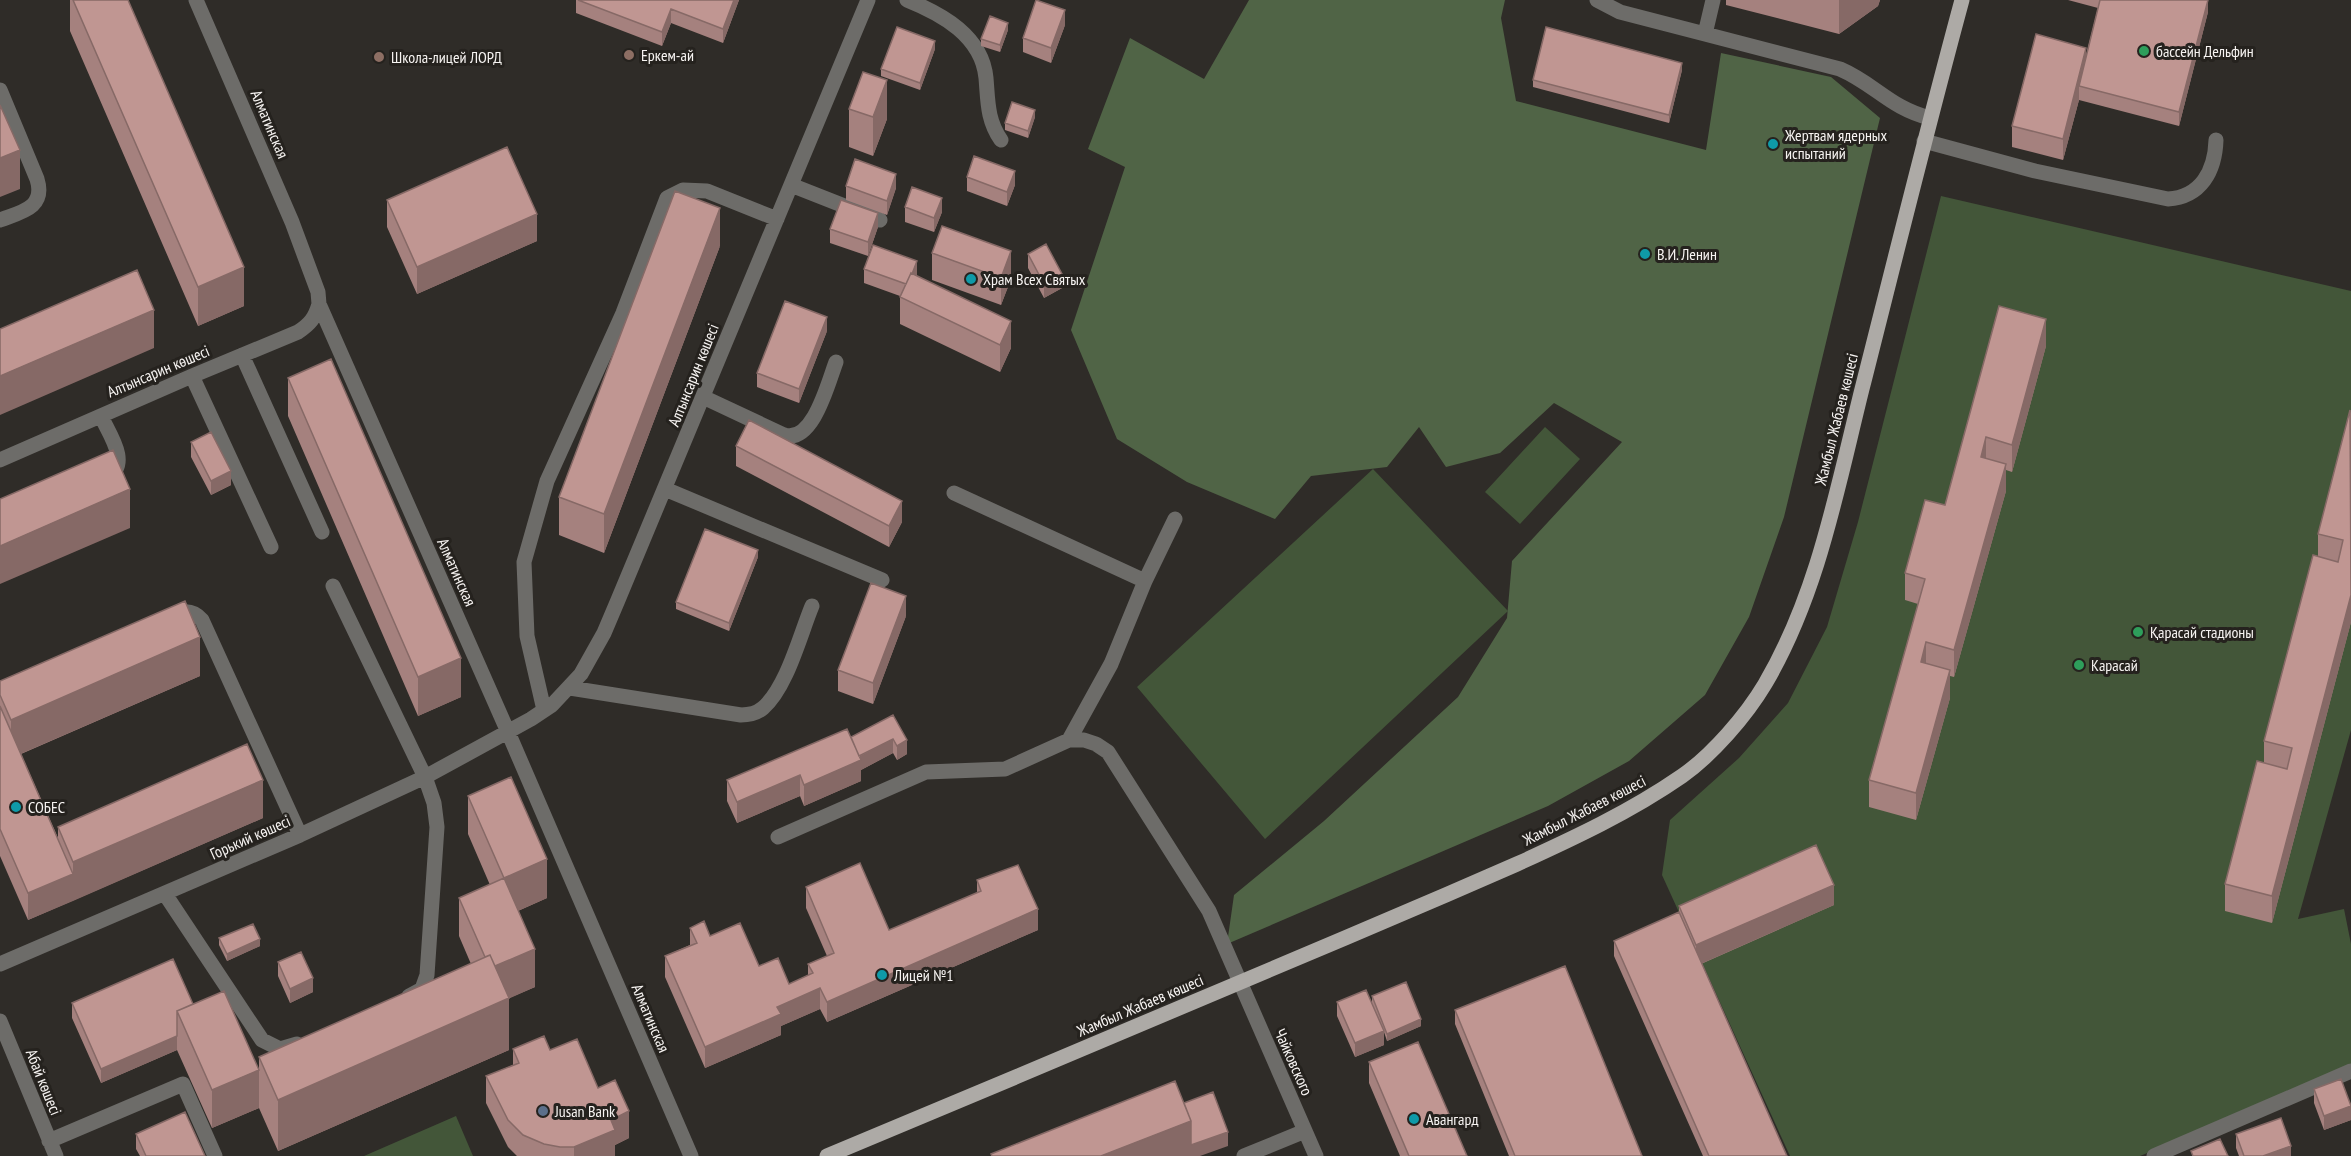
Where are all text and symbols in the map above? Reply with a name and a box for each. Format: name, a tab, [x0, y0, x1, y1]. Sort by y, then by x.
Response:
place label: бассейн Дельфин	[2156, 41, 2254, 61]
marker: бассейн Дельфин	[2137, 44, 2151, 58]
place label: Еркем-ай	[641, 45, 694, 65]
place label: Школа-лицей ЛОРД	[391, 47, 502, 67]
marker: Еркем-ай	[622, 48, 636, 62]
marker: Школа-лицей ЛОРД	[372, 50, 386, 64]
street label: Алматинская	[247, 87, 293, 161]
place label: Жертвам ядерных испытаний	[1784, 125, 1887, 163]
marker: Жертвам ядерных испытаний	[1766, 137, 1780, 151]
place label: В.И. Ленин	[1657, 244, 1717, 264]
marker: В.И. Ленин	[1638, 247, 1652, 261]
place label: Храм Всех Святых	[983, 269, 1086, 289]
marker: Храм Всех Святых	[964, 272, 978, 286]
street label: Алтынсарин көшесі	[663, 321, 723, 429]
street label: Алтынсарин көшесі	[104, 340, 212, 402]
street label: Жамбыл Жабаев көшесі	[1810, 351, 1862, 488]
street label: Алматинская	[433, 535, 481, 609]
place label: Қарасай стадионы	[2150, 622, 2254, 642]
marker: Қарасай стадионы	[2131, 625, 2145, 639]
place label: Карасай	[2091, 655, 2138, 675]
marker: Карасай	[2072, 658, 2086, 672]
street label: Жамбыл Жабаев көшесі	[1518, 770, 1649, 850]
place label: СОБЕС	[28, 797, 65, 817]
marker: СОБЕС	[9, 800, 23, 814]
street label: Горький көшесі	[207, 810, 293, 864]
place label: Лицей №1	[893, 965, 954, 985]
marker: Лицей №1	[875, 968, 889, 982]
street label: Жамбыл Жабаев көшесі	[1073, 969, 1206, 1041]
street label: Алматинская	[628, 981, 674, 1055]
street label: Чайковского	[1270, 1026, 1318, 1098]
street label: Абай көшесі	[22, 1046, 66, 1118]
place label: Jusan Bank	[554, 1101, 616, 1121]
marker: Jusan Bank	[536, 1104, 550, 1118]
place label: Авангард	[1426, 1109, 1478, 1129]
marker: Авангард	[1407, 1112, 1421, 1126]

